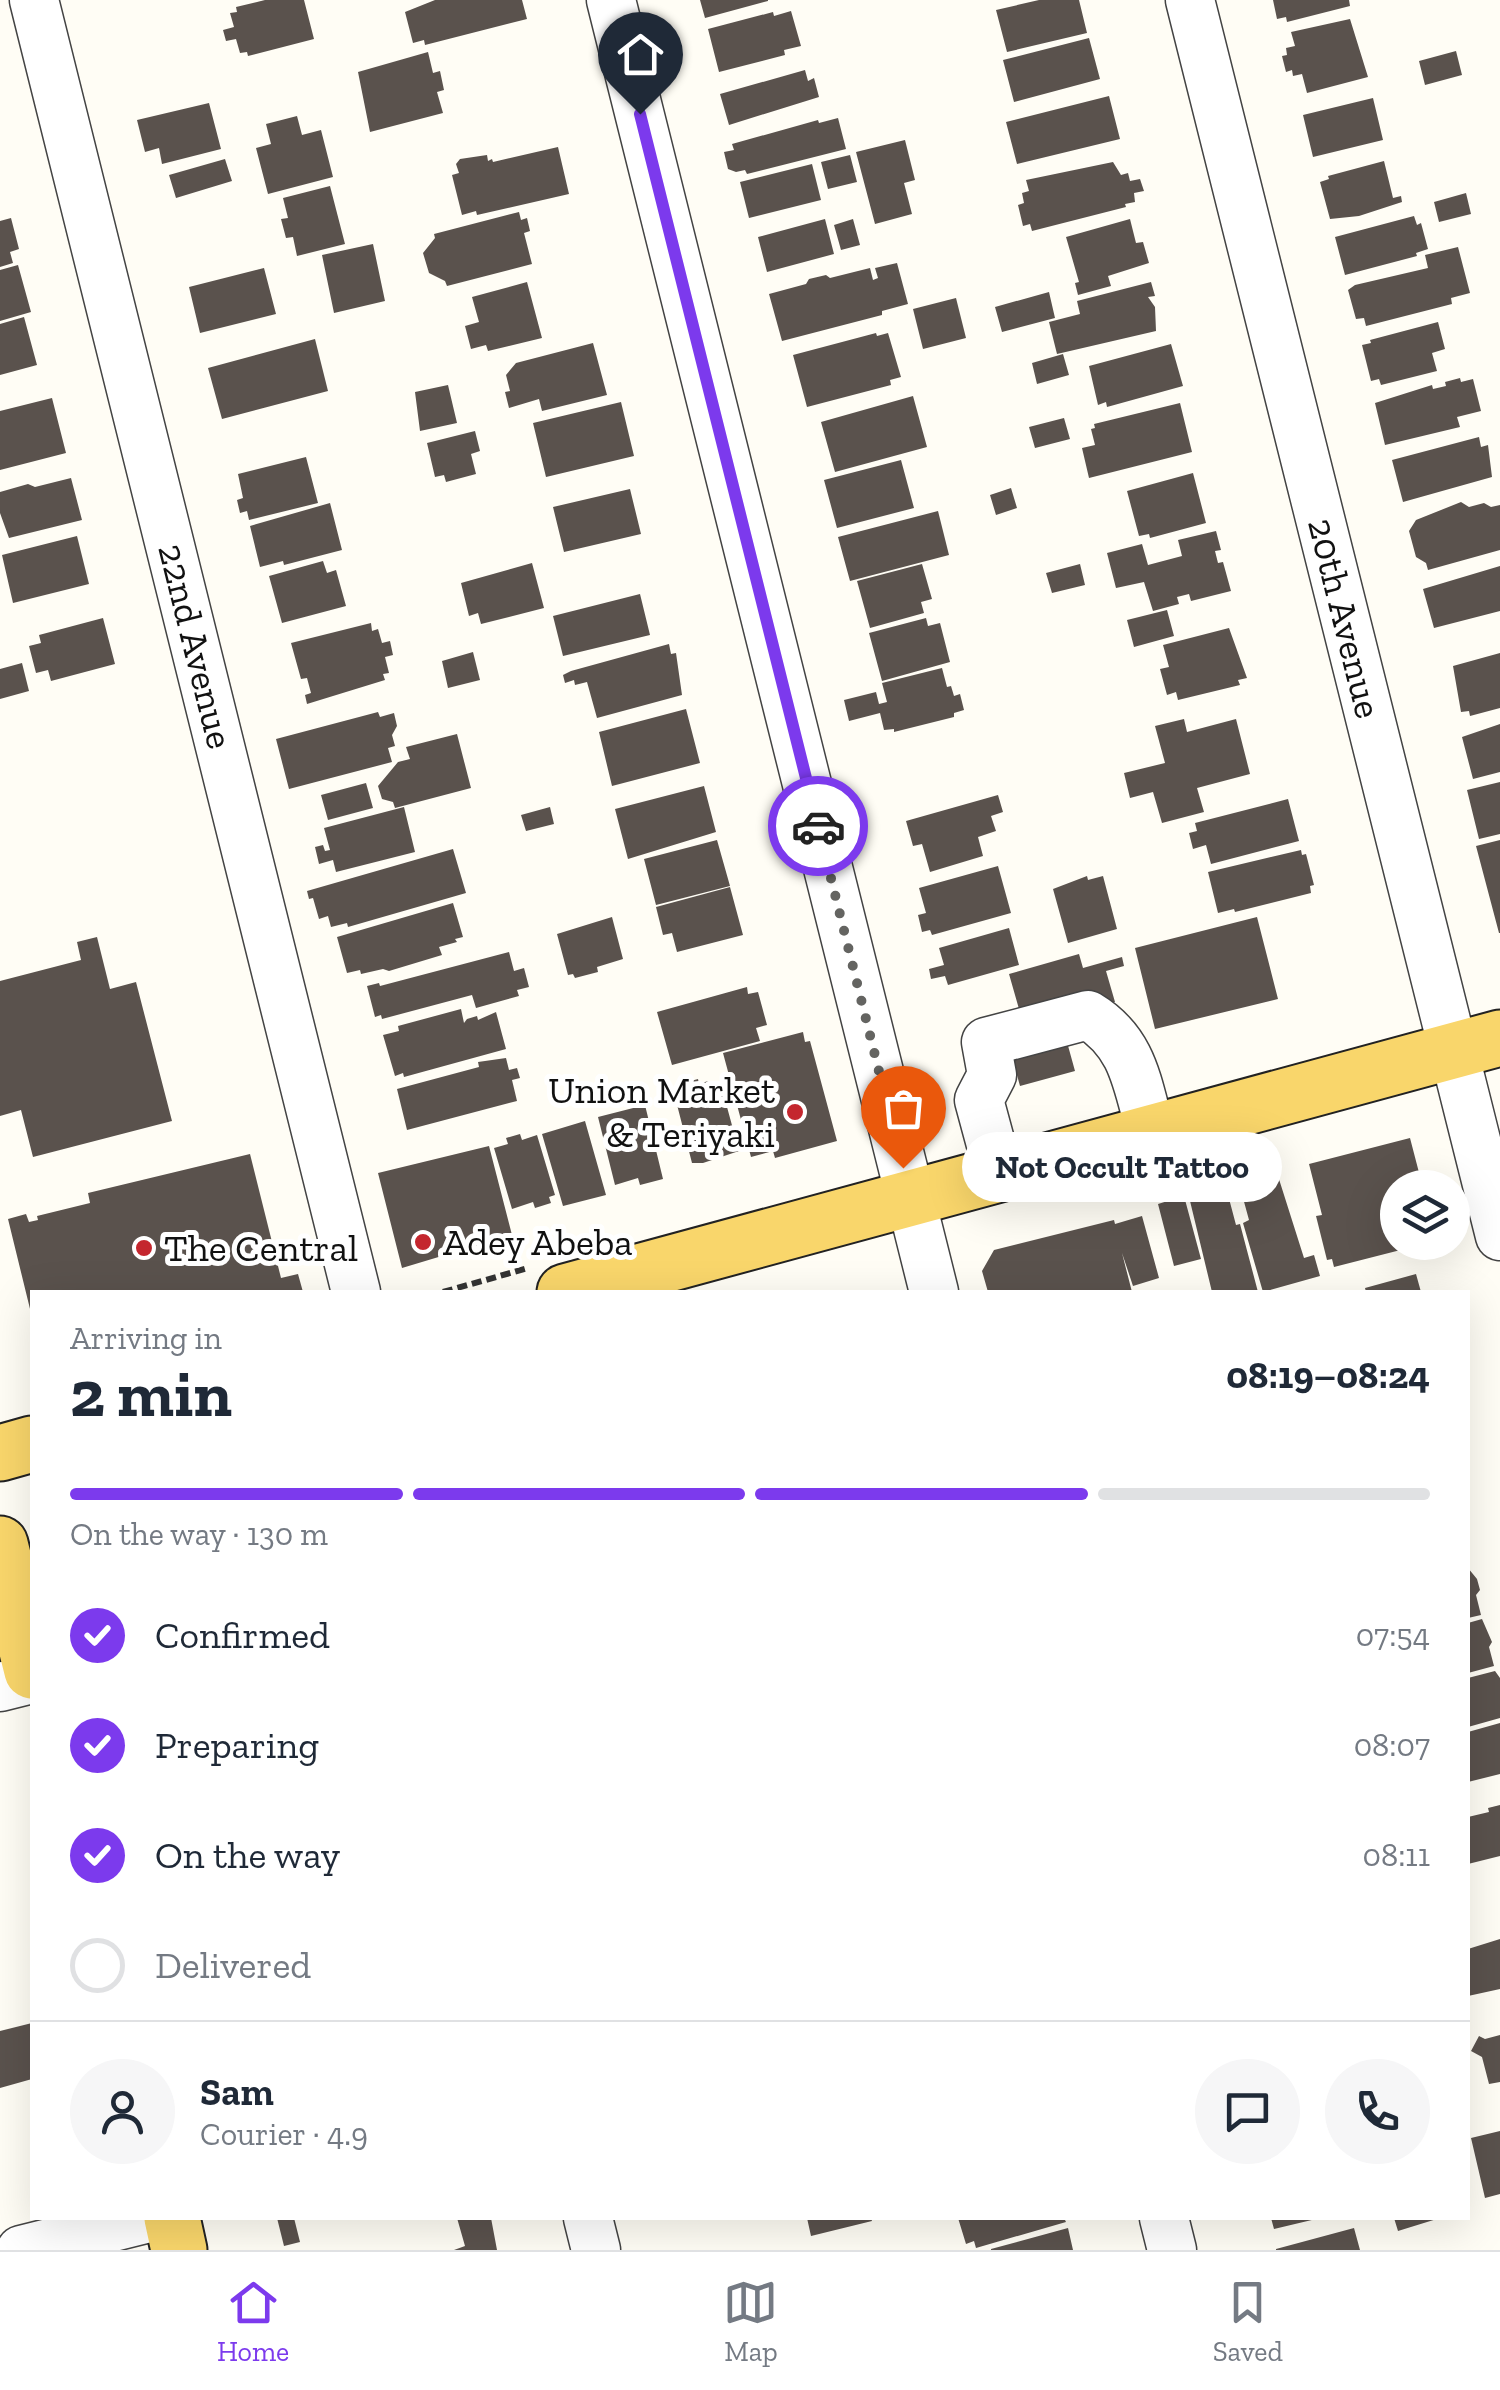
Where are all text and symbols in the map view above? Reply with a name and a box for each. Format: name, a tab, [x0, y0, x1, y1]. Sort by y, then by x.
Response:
pin	[598, 12, 683, 115]
icon: home	[613, 27, 668, 82]
street label: 20th Avenue	[1298, 513, 1392, 723]
street label: 22nd Avenue	[148, 539, 244, 753]
courier	[768, 776, 868, 876]
icon: car	[791, 799, 846, 854]
pin	[861, 1066, 946, 1169]
place label: Union Market & Teriyaki	[548, 1067, 775, 1157]
icon: bag	[876, 1081, 931, 1136]
marker: Union Market & Teriyaki	[784, 1101, 806, 1123]
callout: Not Occult Tattoo	[963, 1133, 1283, 1203]
text: Not Occult Tattoo	[995, 1148, 1249, 1186]
map controls	[1380, 1170, 1470, 1260]
button: layers	[1380, 1170, 1470, 1260]
place label: Adey Abeba	[443, 1219, 633, 1265]
place label: The Central	[164, 1225, 358, 1271]
marker: Adey Abeba	[412, 1231, 434, 1253]
marker: The Central	[133, 1237, 155, 1259]
text: Arriving in	[70, 1319, 222, 1357]
text: 08:19–08:24	[1226, 1352, 1430, 1398]
text: 2 min	[70, 1355, 232, 1433]
text: On the way · 130 m	[70, 1515, 328, 1553]
icon: check	[70, 1608, 125, 1663]
text: Confirmed	[155, 1612, 330, 1658]
text: 07:54	[1356, 1616, 1430, 1654]
icon: check	[70, 1718, 125, 1773]
text: Preparing	[155, 1722, 319, 1768]
text: 08:07	[1354, 1726, 1430, 1764]
icon: check	[70, 1828, 125, 1883]
text: On the way	[155, 1832, 340, 1878]
text: 08:11	[1363, 1836, 1430, 1874]
text: Delivered	[155, 1942, 311, 1988]
button: person	[70, 2059, 175, 2164]
button: chat	[1195, 2059, 1300, 2164]
button: phone	[1325, 2059, 1430, 2164]
text: Sam	[200, 2069, 274, 2115]
text: Courier · 4.9	[200, 2115, 368, 2153]
tab: Home	[217, 2275, 289, 2368]
tab: Map	[723, 2275, 778, 2368]
tab: Saved	[1213, 2275, 1283, 2368]

